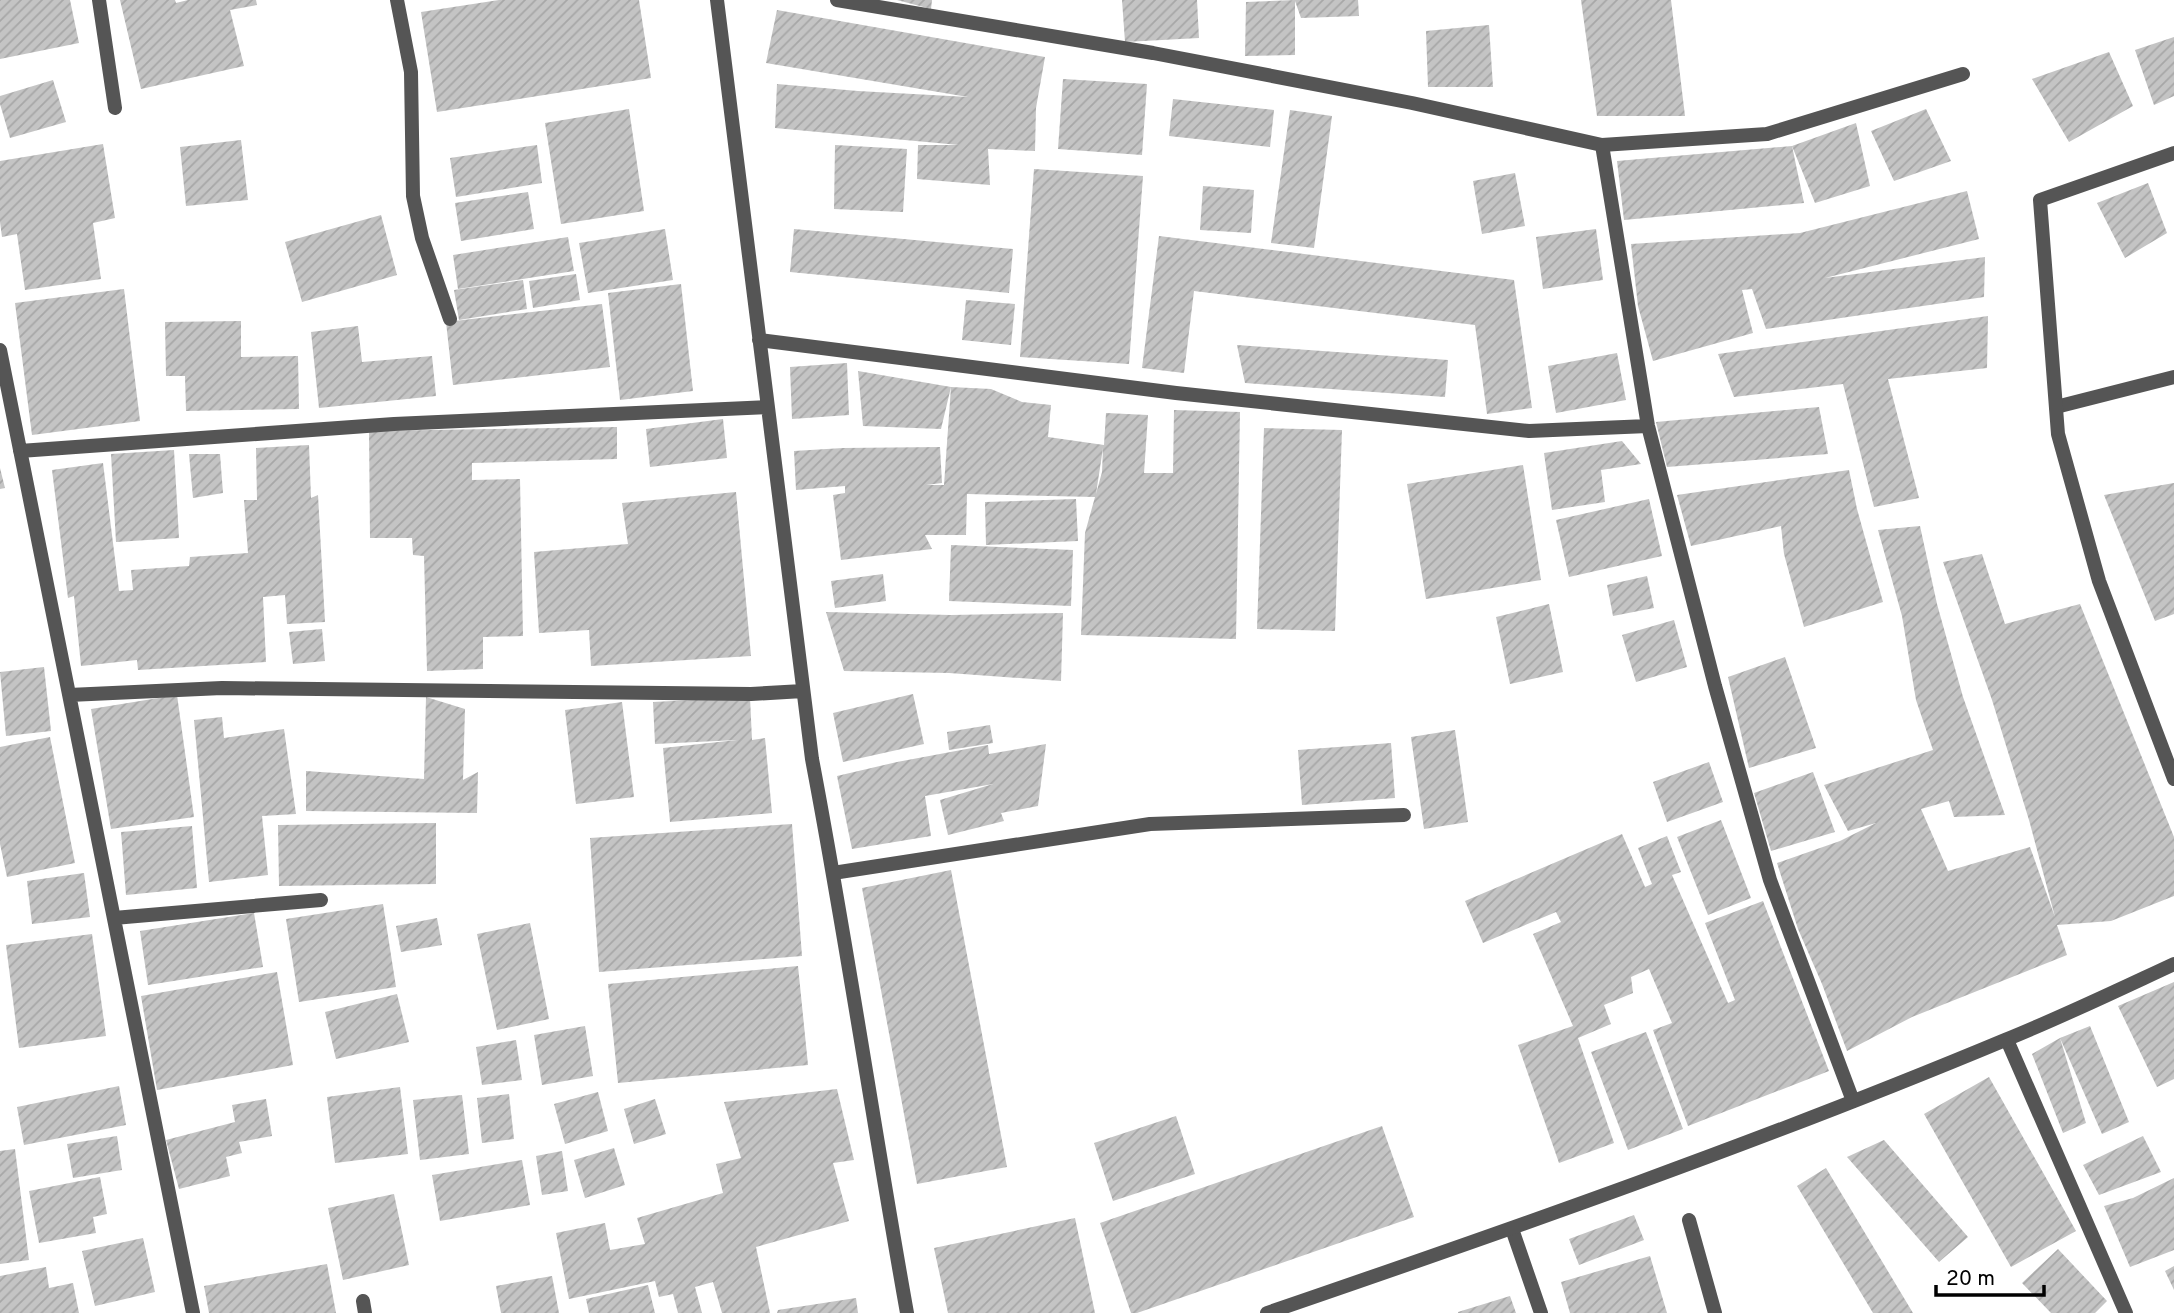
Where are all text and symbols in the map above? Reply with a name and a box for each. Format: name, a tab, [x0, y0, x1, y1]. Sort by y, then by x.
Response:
scale bar	[1936, 1254, 2044, 1298]
text: 20 m	[1946, 1266, 1995, 1293]

